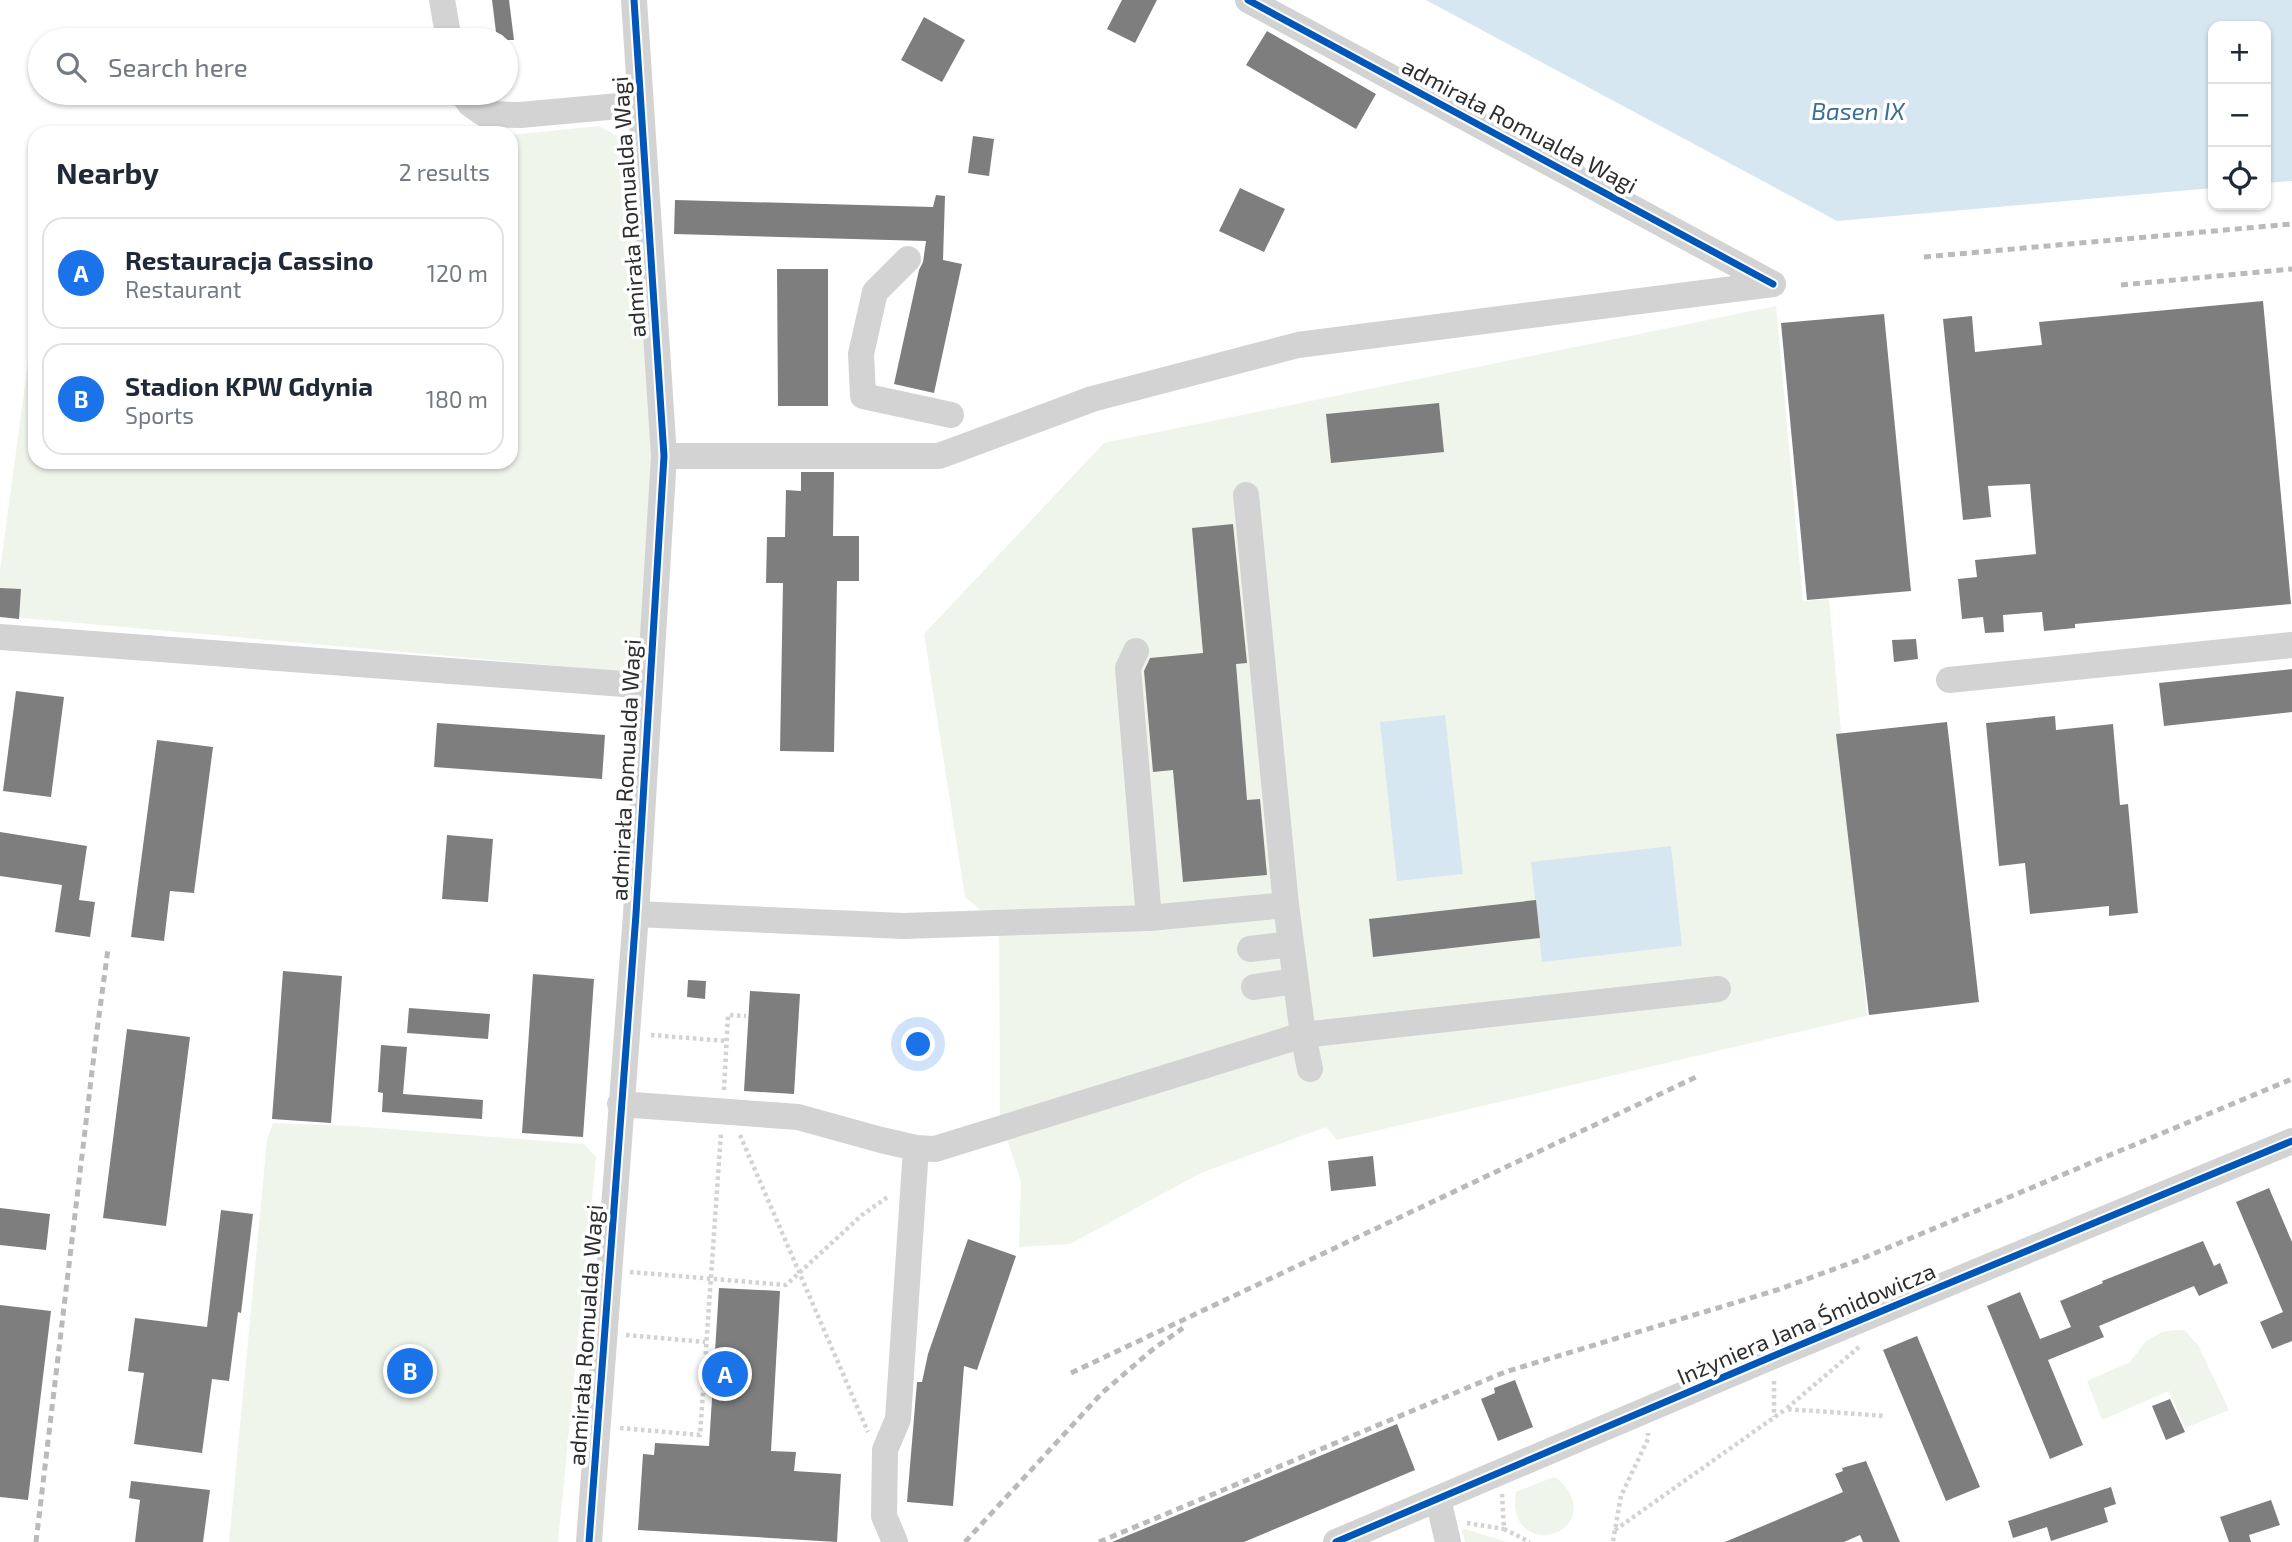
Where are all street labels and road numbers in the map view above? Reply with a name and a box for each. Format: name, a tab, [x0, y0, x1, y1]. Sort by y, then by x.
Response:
street label: admirała Romualda Wagi	[1398, 51, 1642, 199]
street label: admirała Romualda Wagi	[605, 75, 651, 339]
street label: admirała Romualda Wagi	[604, 638, 646, 902]
street label: admirała Romualda Wagi	[562, 1203, 608, 1467]
street label: Inżyniera Jana Śmidowicza	[1673, 1256, 1939, 1390]

